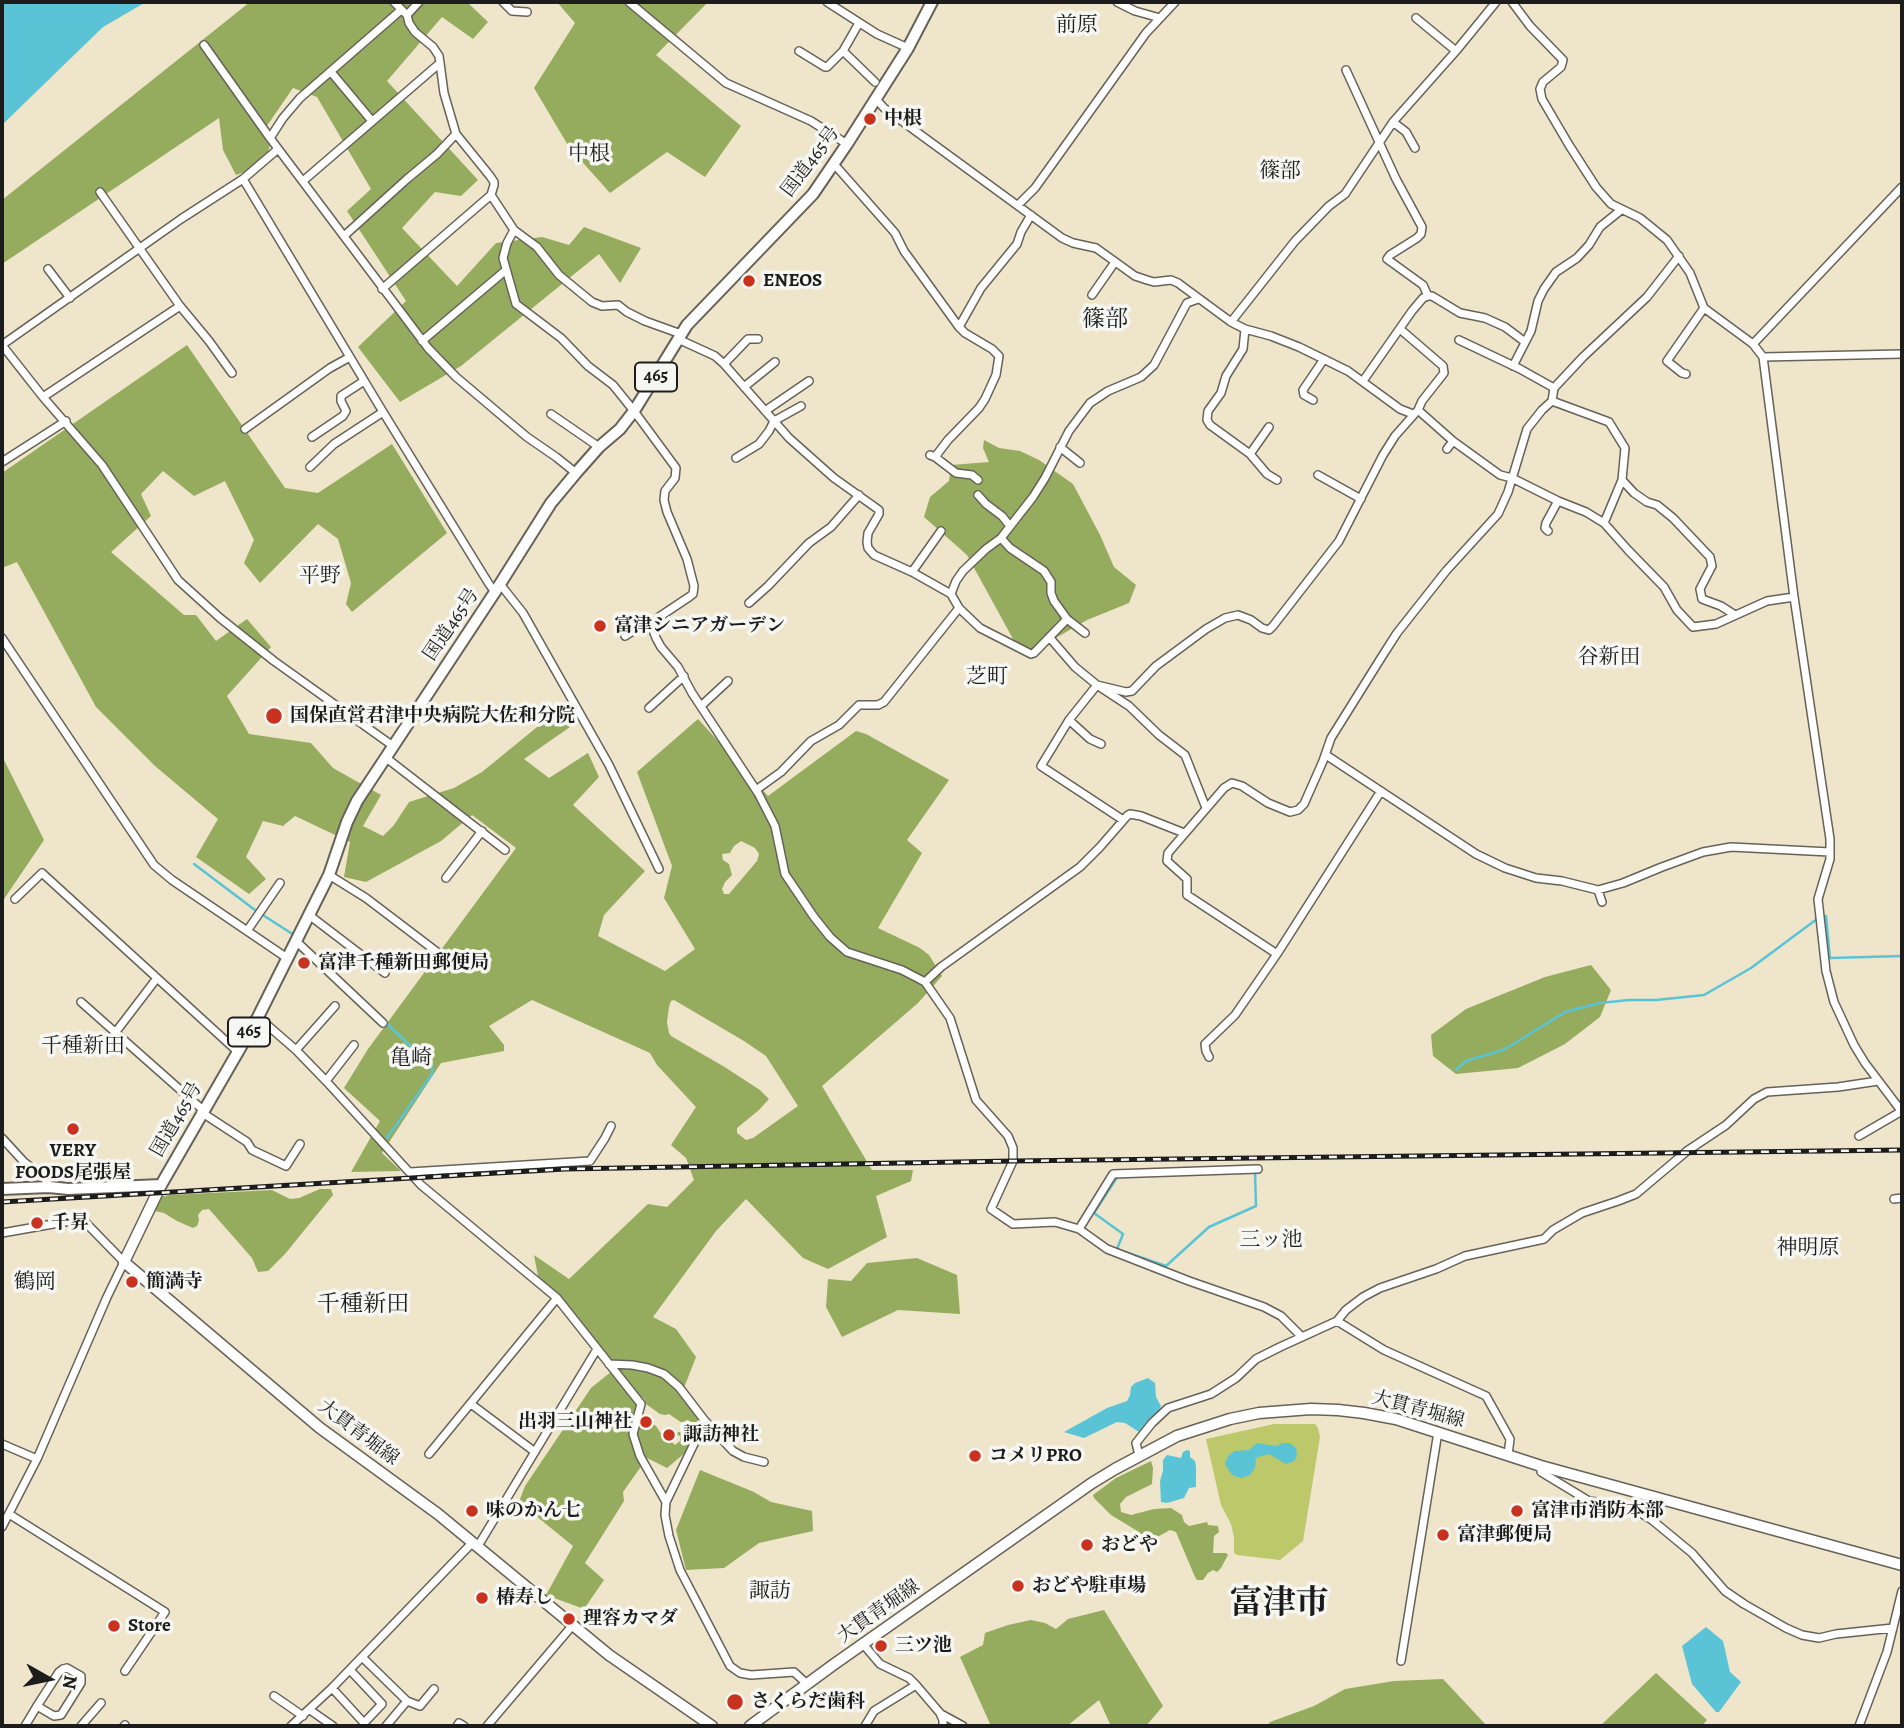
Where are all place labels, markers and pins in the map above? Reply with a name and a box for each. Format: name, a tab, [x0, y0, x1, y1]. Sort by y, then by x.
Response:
place label: 中根	[884, 108, 922, 130]
marker: 中根	[862, 111, 878, 127]
place label: ENEOS	[763, 270, 822, 292]
marker: ENEOS	[741, 273, 757, 289]
place label: 富津シニアガーデン	[614, 615, 785, 637]
marker: 富津シニアガーデン	[592, 618, 608, 634]
place label: 国保直営君津中央病院大佐和分院	[290, 705, 575, 727]
marker: 国保直営君津中央病院大佐和分院	[264, 706, 284, 726]
place label: 富津千種新田郵便局	[318, 952, 489, 974]
marker: 富津千種新田郵便局	[296, 955, 312, 971]
marker: VERY FOODS尾張屋	[65, 1121, 81, 1137]
place label: VERY FOODS尾張屋	[15, 1140, 131, 1184]
place label: 千昇	[51, 1212, 89, 1234]
marker: 千昇	[29, 1215, 45, 1231]
place label: 簡満寺	[146, 1271, 203, 1293]
marker: 簡満寺	[124, 1274, 140, 1290]
place label: 出羽三山神社	[518, 1411, 632, 1433]
marker: 出羽三山神社	[638, 1414, 654, 1430]
place label: 諏訪神社	[683, 1424, 759, 1446]
marker: 諏訪神社	[661, 1427, 677, 1443]
place label: コメリPRO	[989, 1445, 1082, 1467]
marker: コメリPRO	[967, 1448, 983, 1464]
place label: 味のかん七	[486, 1500, 581, 1522]
place label: 富津市消防本部	[1531, 1500, 1664, 1522]
marker: 味のかん七	[464, 1503, 480, 1519]
marker: 富津市消防本部	[1509, 1503, 1525, 1519]
place label: 富津郵便局	[1457, 1524, 1552, 1546]
marker: 富津郵便局	[1435, 1527, 1451, 1543]
place label: おどや	[1101, 1534, 1158, 1556]
marker: おどや	[1079, 1537, 1095, 1553]
place label: おどや駐車場	[1032, 1575, 1146, 1597]
marker: おどや駐車場	[1010, 1578, 1026, 1594]
place label: 椿寿し	[496, 1587, 553, 1609]
marker: 椿寿し	[474, 1590, 490, 1606]
place label: 理容カマダ	[583, 1608, 678, 1630]
marker: 理容カマダ	[561, 1611, 577, 1627]
place label: Store	[128, 1615, 171, 1637]
marker: Store	[106, 1618, 122, 1634]
place label: 三ツ池	[895, 1635, 952, 1657]
marker: 三ツ池	[873, 1638, 889, 1654]
place label: さくらだ歯科	[751, 1691, 865, 1713]
marker: さくらだ歯科	[725, 1692, 745, 1712]

